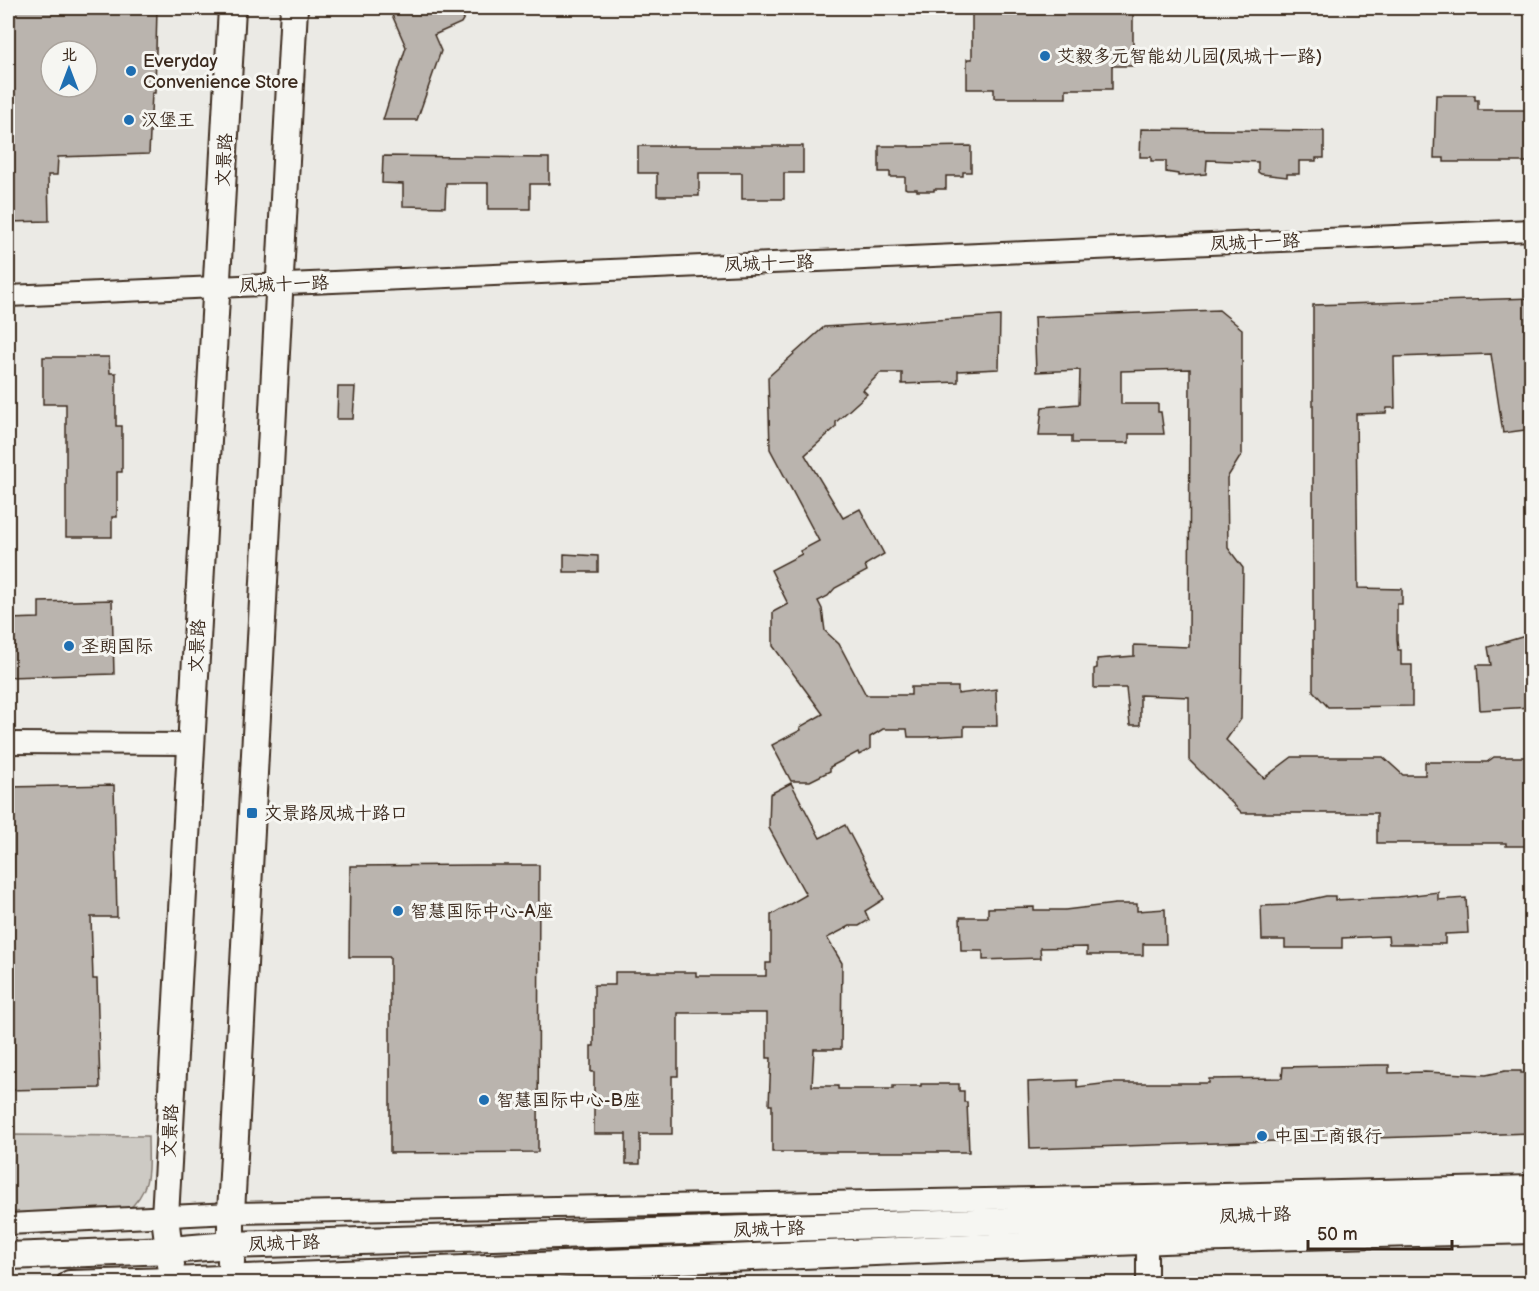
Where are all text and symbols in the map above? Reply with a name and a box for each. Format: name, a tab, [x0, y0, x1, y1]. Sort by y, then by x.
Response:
north arrow	[39, 39, 99, 99]
text: 北	[61, 46, 77, 65]
place label: 艾毅多元智能幼儿园(凤城十一路)	[1057, 46, 1322, 67]
marker: 艾毅多元智能幼儿园(凤城十一路)	[1038, 49, 1052, 63]
place label: Everyday Convenience Store	[143, 51, 298, 93]
marker: Everyday Convenience Store	[124, 64, 138, 78]
place label: 汉堡王	[141, 110, 195, 131]
marker: 汉堡王	[122, 113, 136, 127]
street label: 文景路	[213, 133, 236, 188]
street label: 凤城十一路	[1210, 230, 1300, 255]
street label: 凤城十一路	[724, 251, 814, 276]
street label: 凤城十一路	[239, 272, 329, 297]
street label: 文景路	[186, 619, 209, 674]
place label: 圣朗国际	[81, 636, 153, 657]
marker: 圣朗国际	[62, 639, 76, 653]
place label: 文景路凤城十路口	[264, 803, 408, 824]
marker: 文景路凤城十路口	[245, 806, 259, 820]
place label: 智慧国际中心-A座	[410, 901, 554, 922]
marker: 智慧国际中心-A座	[391, 904, 405, 918]
place label: 智慧国际中心-B座	[496, 1090, 641, 1111]
marker: 智慧国际中心-B座	[477, 1093, 491, 1107]
street label: 文景路	[159, 1104, 182, 1159]
place label: 中国工商银行	[1274, 1126, 1382, 1147]
marker: 中国工商银行	[1255, 1129, 1269, 1143]
street label: 凤城十路	[1219, 1204, 1291, 1227]
scale bar	[1308, 1213, 1452, 1251]
street label: 凤城十路	[733, 1218, 805, 1241]
text: 50 m	[1317, 1224, 1358, 1245]
street label: 凤城十路	[248, 1232, 320, 1255]

